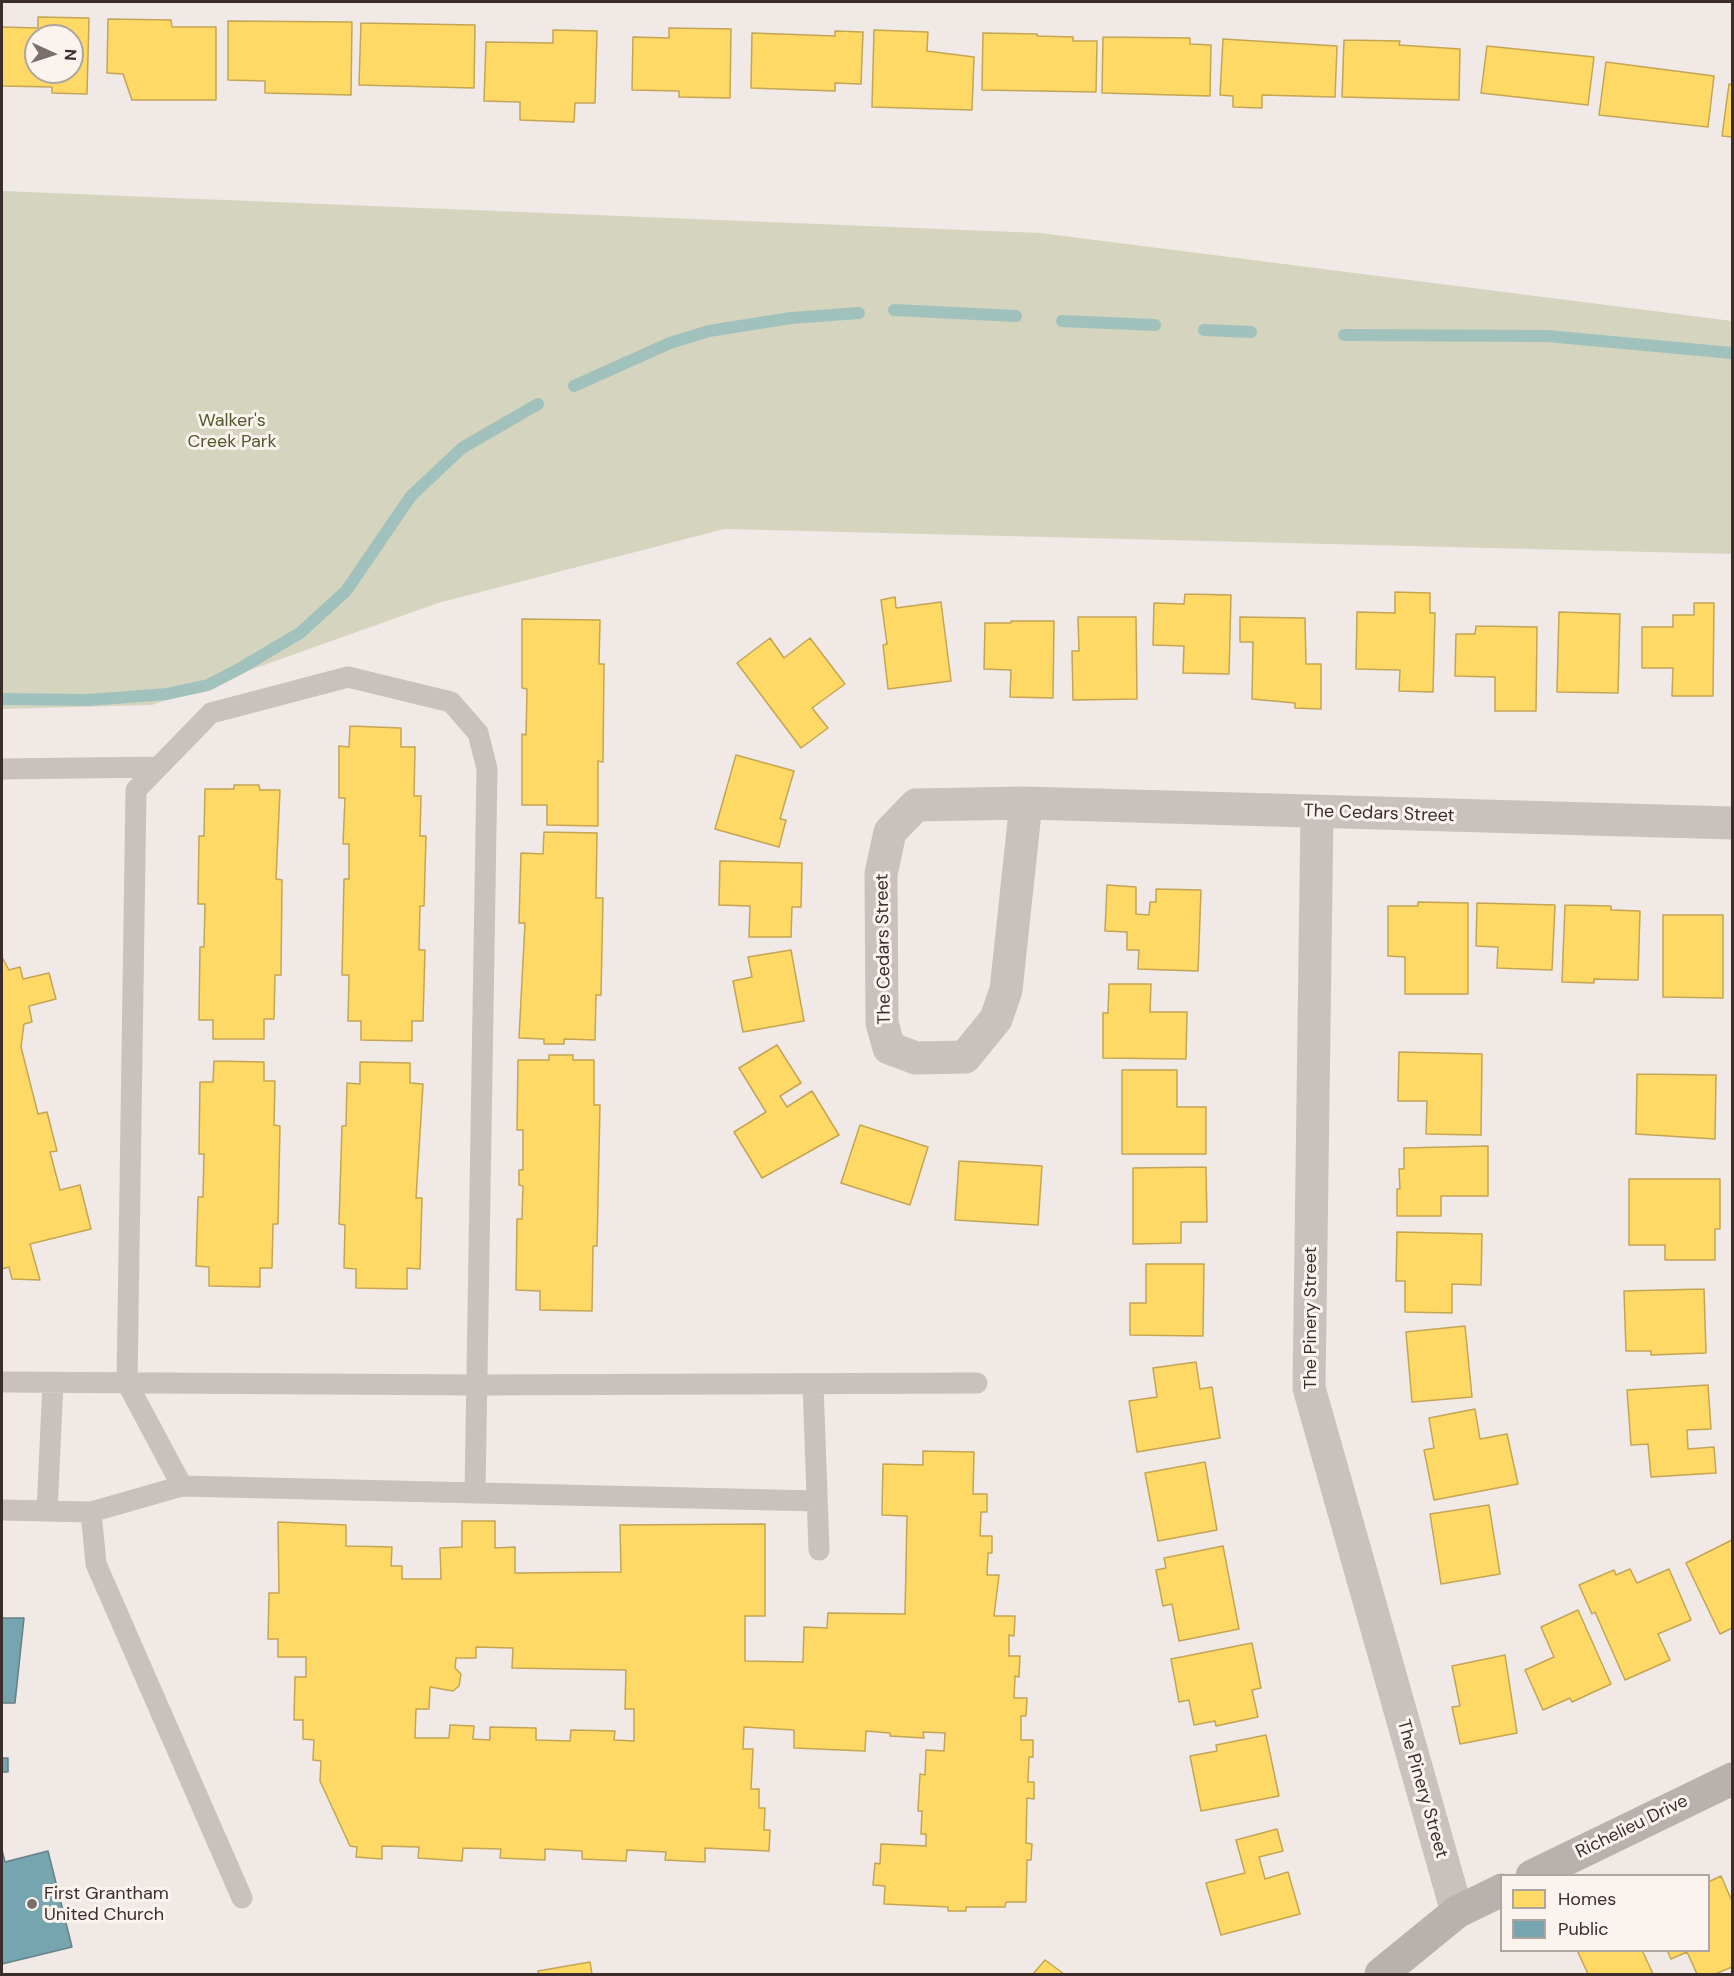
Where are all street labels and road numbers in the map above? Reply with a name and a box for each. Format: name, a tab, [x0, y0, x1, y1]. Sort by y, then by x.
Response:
street label: The Cedars Street	[1303, 801, 1455, 827]
street label: The Cedars Street	[872, 873, 896, 1025]
street label: The Pinery Street	[1300, 1246, 1322, 1390]
street label: The Pinery Street	[1392, 1717, 1452, 1861]
street label: Richelieu Drive	[1572, 1791, 1692, 1863]

